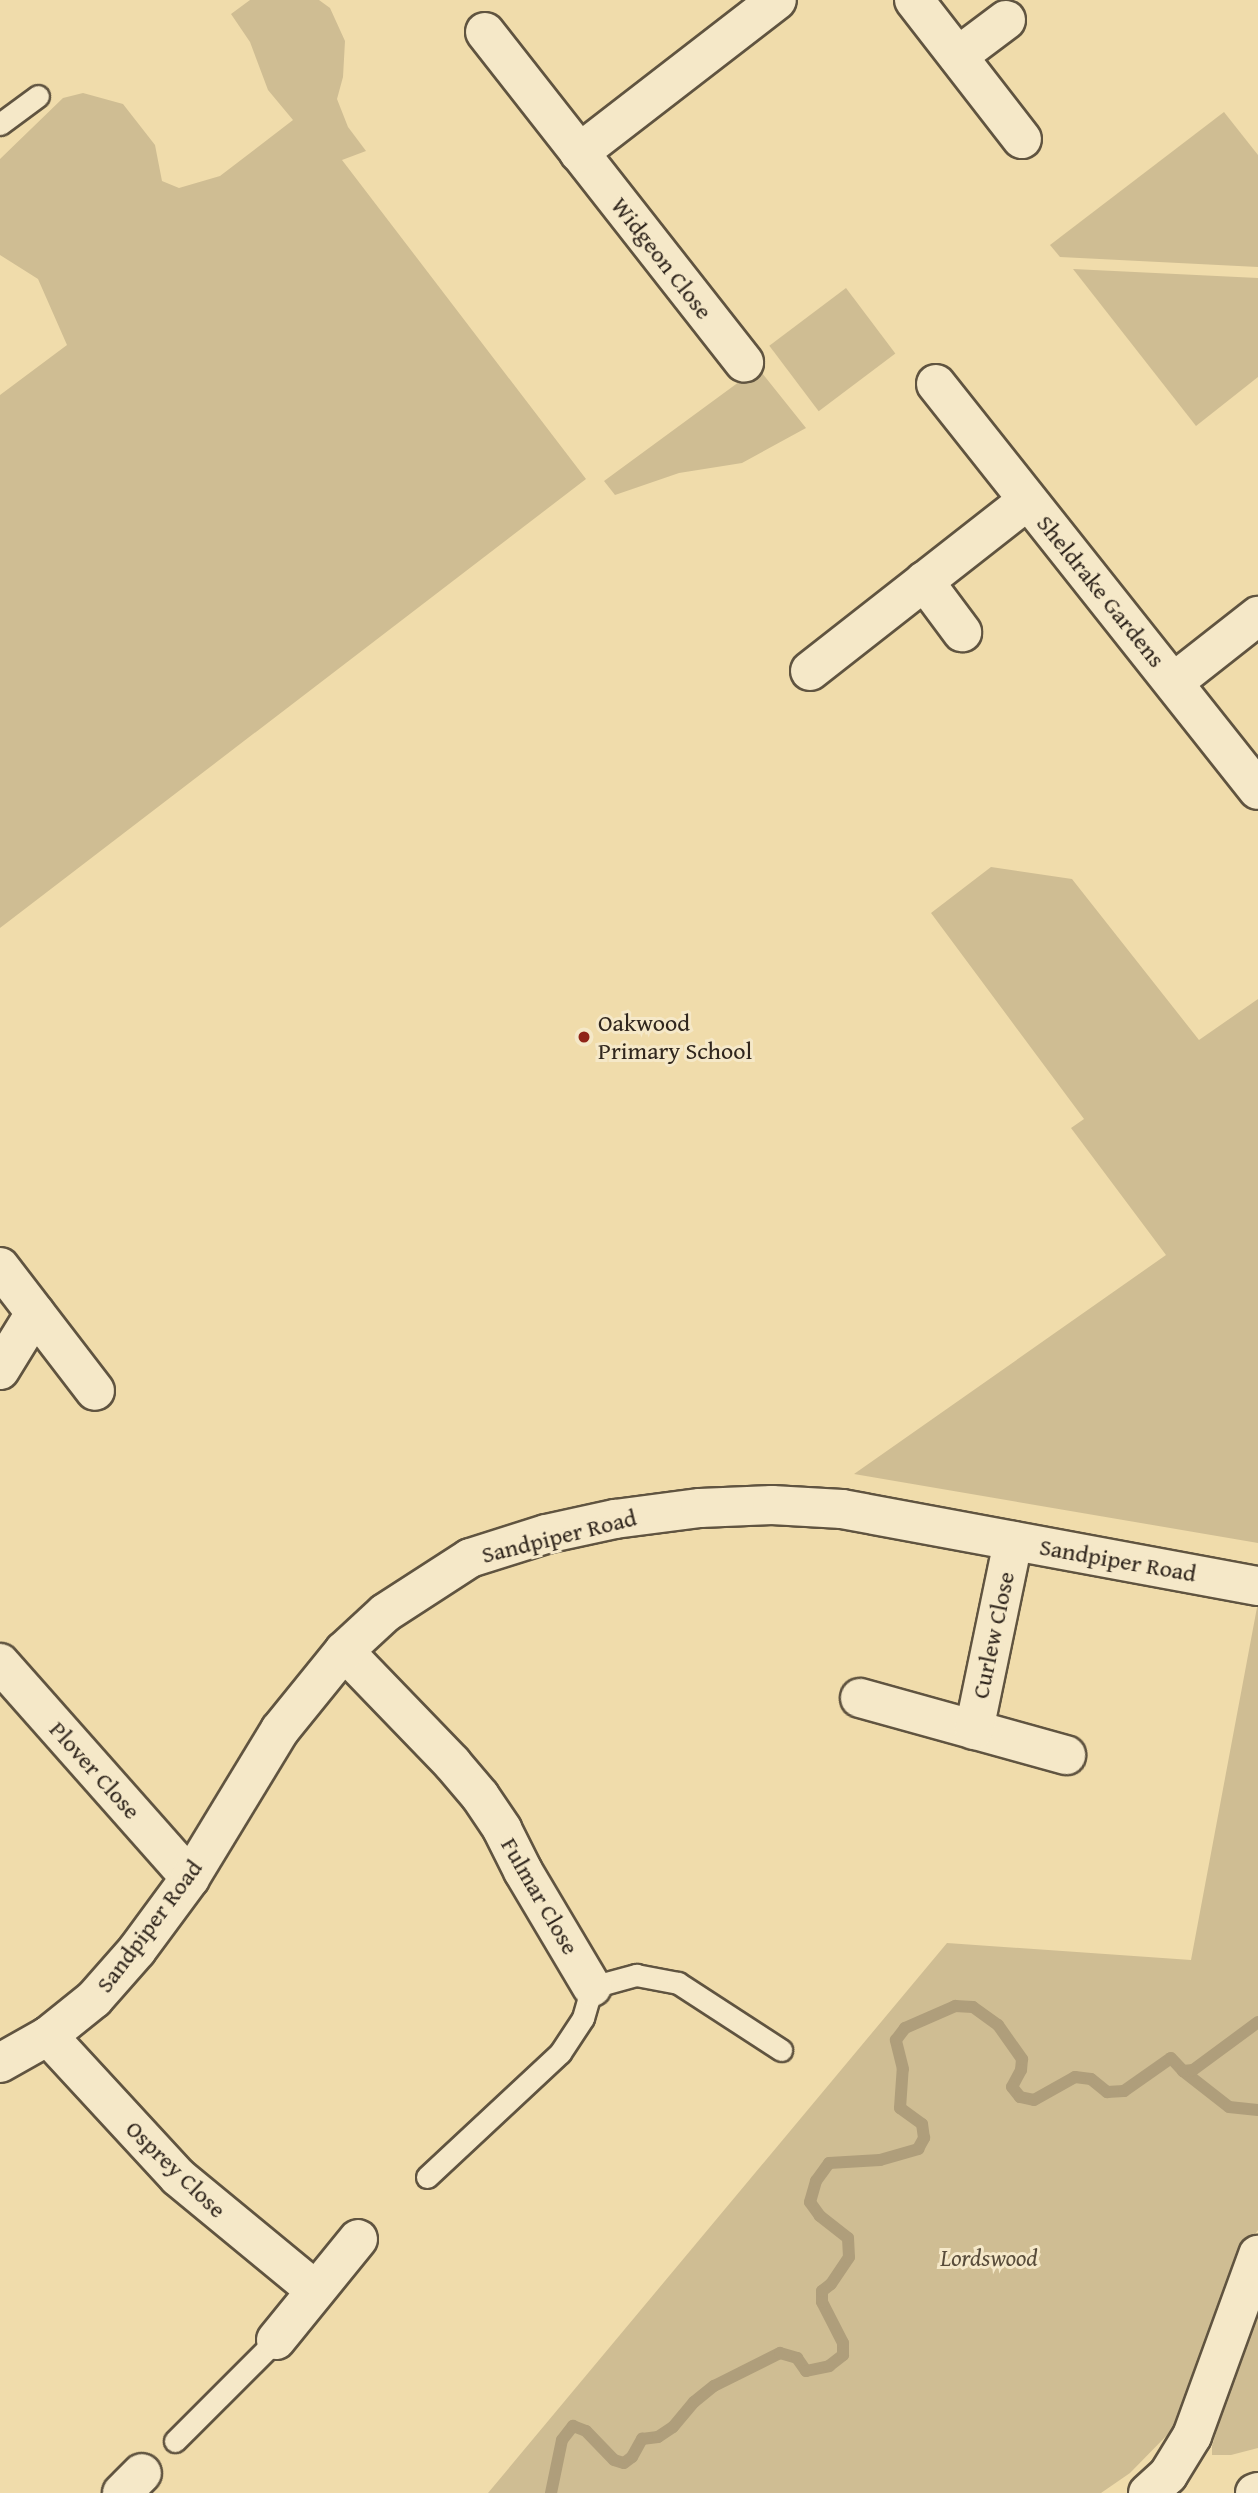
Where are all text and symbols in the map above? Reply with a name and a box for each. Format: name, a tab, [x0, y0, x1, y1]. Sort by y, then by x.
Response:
street label: Widgeon Close	[605, 191, 719, 325]
street label: Sheldrake Gardens	[1031, 509, 1171, 673]
place label: Oakwood Primary School	[598, 1009, 752, 1065]
marker: Oakwood Primary School	[576, 1029, 592, 1045]
street label: Sandpiper Road	[479, 1503, 639, 1569]
street label: Sandpiper Road	[1037, 1532, 1199, 1588]
street label: Curlew Close	[965, 1569, 1021, 1701]
street label: Plover Close	[43, 1715, 147, 1825]
street label: Fulmar Close	[495, 1832, 585, 1960]
street label: Sandpiper Road	[90, 1854, 208, 1998]
street label: Osprey Close	[120, 2114, 232, 2224]
park label: Lordswood	[940, 2244, 1038, 2272]

